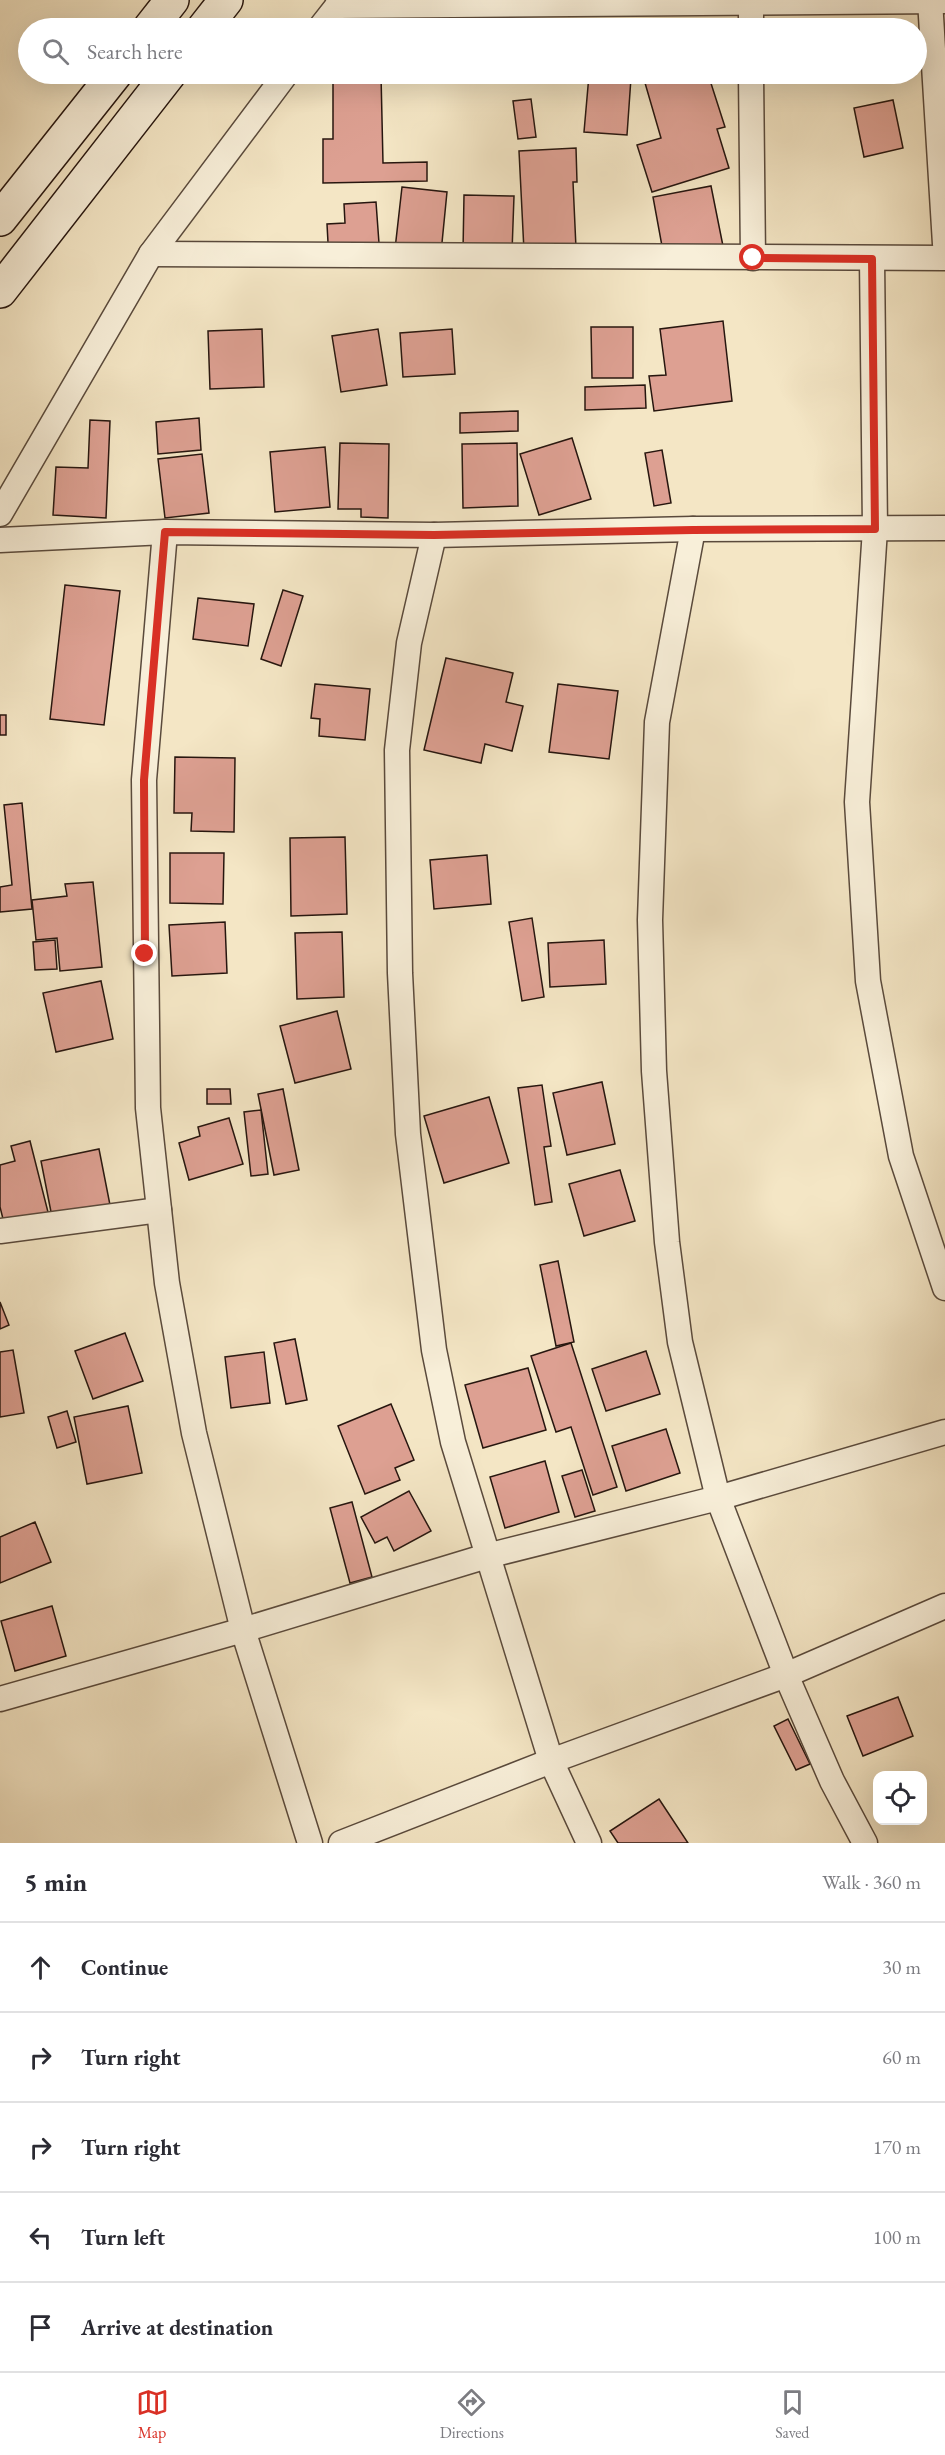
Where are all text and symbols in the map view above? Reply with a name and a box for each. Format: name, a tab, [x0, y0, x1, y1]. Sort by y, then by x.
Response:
search box	[18, 18, 927, 84]
icon: search	[39, 35, 72, 68]
text: Search here	[87, 37, 182, 66]
route start	[739, 244, 765, 270]
route end	[131, 940, 157, 966]
map controls	[873, 1771, 927, 1825]
button: locate	[873, 1771, 927, 1825]
text: 5 min	[24, 1865, 87, 1899]
text: Walk · 360 m	[822, 1869, 921, 1895]
icon: ahead	[24, 1951, 57, 1984]
text: Continue	[81, 1953, 168, 1982]
text: 30 m	[882, 1954, 921, 1980]
icon: right	[24, 2041, 57, 2074]
text: Turn right	[81, 2043, 180, 2072]
text: 60 m	[882, 2044, 921, 2070]
icon: right	[24, 2131, 57, 2164]
text: Turn right	[81, 2133, 180, 2162]
text: 170 m	[873, 2134, 921, 2160]
icon: left	[24, 2221, 57, 2254]
text: Turn left	[81, 2223, 165, 2252]
text: 100 m	[873, 2224, 921, 2250]
icon: arrive	[24, 2311, 57, 2344]
text: Arrive at destination	[81, 2313, 273, 2342]
tab: Map	[136, 2386, 169, 2443]
tab: Directions	[440, 2386, 504, 2443]
tab: Saved	[775, 2386, 809, 2443]

